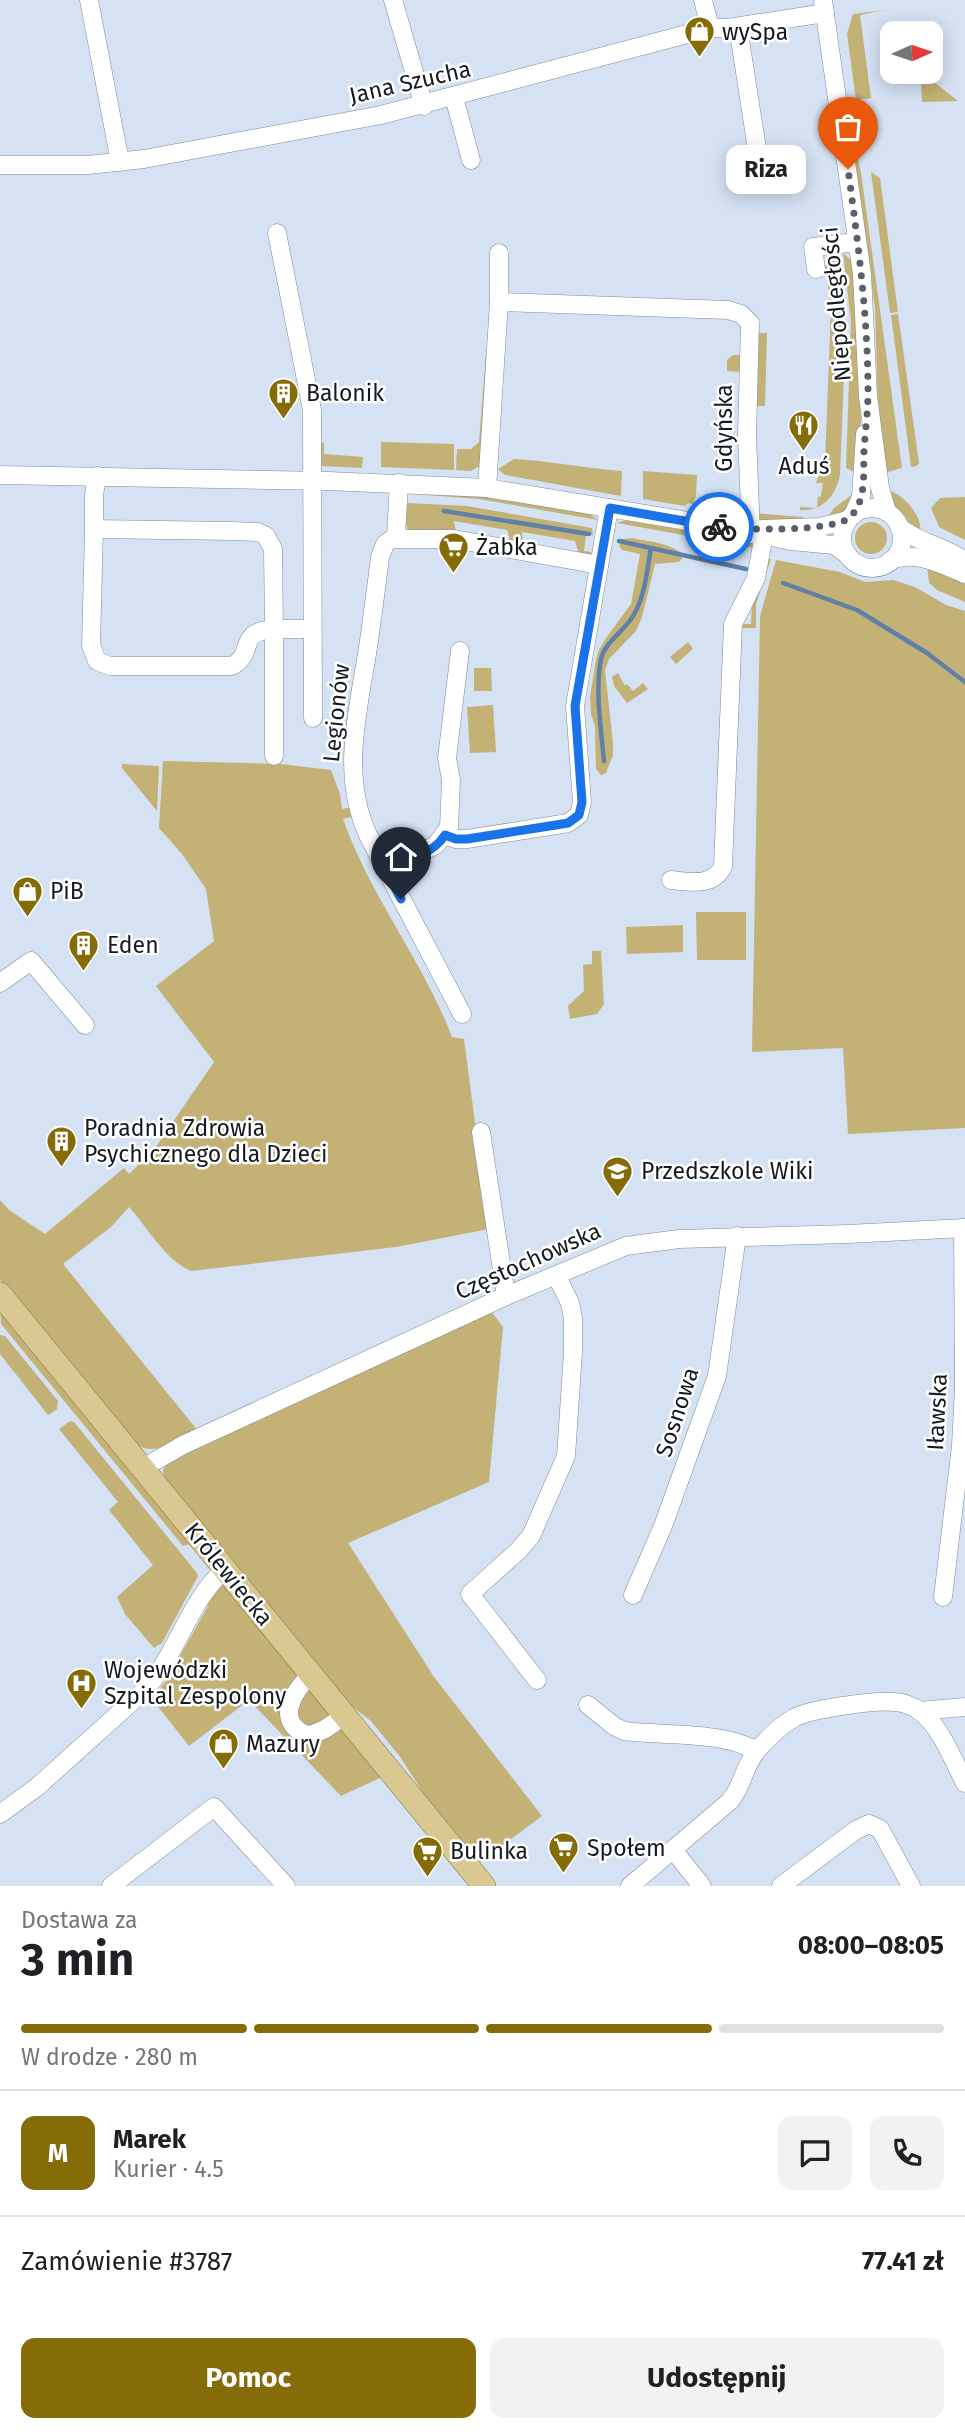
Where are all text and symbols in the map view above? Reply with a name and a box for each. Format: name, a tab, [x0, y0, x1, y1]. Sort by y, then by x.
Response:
shop icon: wySpa	[682, 15, 716, 59]
place label: wySpa	[722, 18, 788, 46]
north arrow	[880, 21, 943, 84]
map controls	[880, 21, 943, 84]
street label: Jana Szucha	[346, 54, 474, 110]
pin	[818, 97, 878, 169]
icon: bag	[829, 108, 867, 146]
callout: Riza	[726, 144, 806, 194]
text: Riza	[744, 155, 788, 183]
street label: Niepodległości	[815, 225, 857, 383]
building icon: Balonik	[266, 376, 300, 420]
place label: Balonik	[306, 379, 384, 407]
street label: Gdyńska	[710, 384, 738, 472]
restaurant icon: Aduś	[787, 408, 821, 452]
place label: Aduś	[778, 452, 830, 480]
courier	[684, 492, 754, 562]
icon: bike	[700, 508, 738, 546]
supermarket icon: Żabka	[436, 530, 470, 574]
place label: Żabka	[476, 533, 538, 561]
street label: Legionów	[317, 662, 355, 764]
pin	[371, 827, 431, 899]
icon: home	[382, 838, 420, 876]
shop icon: PiB	[10, 874, 44, 918]
place label: PiB	[50, 877, 84, 905]
building icon: Eden	[67, 928, 101, 972]
place label: Eden	[107, 931, 159, 959]
place label: Poradnia Zdrowia Psychicznego dla Dzieci	[84, 1114, 327, 1168]
building icon: Poradnia Zdrowia Psychicznego dla Dzieci	[44, 1124, 78, 1168]
school or university icon: Przedszkole Wiki	[601, 1154, 635, 1198]
place label: Przedszkole Wiki	[641, 1157, 814, 1185]
street label: Częstochowska	[451, 1216, 605, 1306]
street label: Sosnowa	[649, 1364, 705, 1460]
street label: Iławska	[921, 1373, 953, 1451]
street label: Królewiecka	[179, 1517, 279, 1631]
place label: Wojewódzki Szpital Zespolony	[104, 1656, 287, 1710]
hospital icon: Wojewódzki Szpital Zespolony	[64, 1666, 98, 1710]
shop icon: Mazury	[206, 1727, 240, 1771]
place label: Mazury	[246, 1730, 320, 1758]
supermarket icon: Społem	[547, 1831, 581, 1875]
supermarket icon: Bulinka	[410, 1834, 444, 1878]
place label: Społem	[587, 1834, 666, 1862]
place label: Bulinka	[450, 1837, 528, 1865]
text: Dostawa za	[21, 1906, 138, 1934]
text: 08:00–08:05	[798, 1930, 944, 1961]
text: 3 min	[21, 1932, 134, 1987]
text: W drodze · 280 m	[21, 2043, 198, 2071]
button: chat	[778, 2116, 852, 2190]
button: phone	[870, 2116, 944, 2190]
text: Marek	[113, 2124, 186, 2155]
text: M	[48, 2138, 68, 2169]
text: Kurier · 4.5	[113, 2155, 224, 2183]
text: Zamówienie #3787	[21, 2246, 232, 2277]
text: 77.41 zł	[862, 2246, 944, 2277]
button: Pomoc	[21, 2338, 476, 2418]
button: Udostępnij	[490, 2338, 944, 2418]

